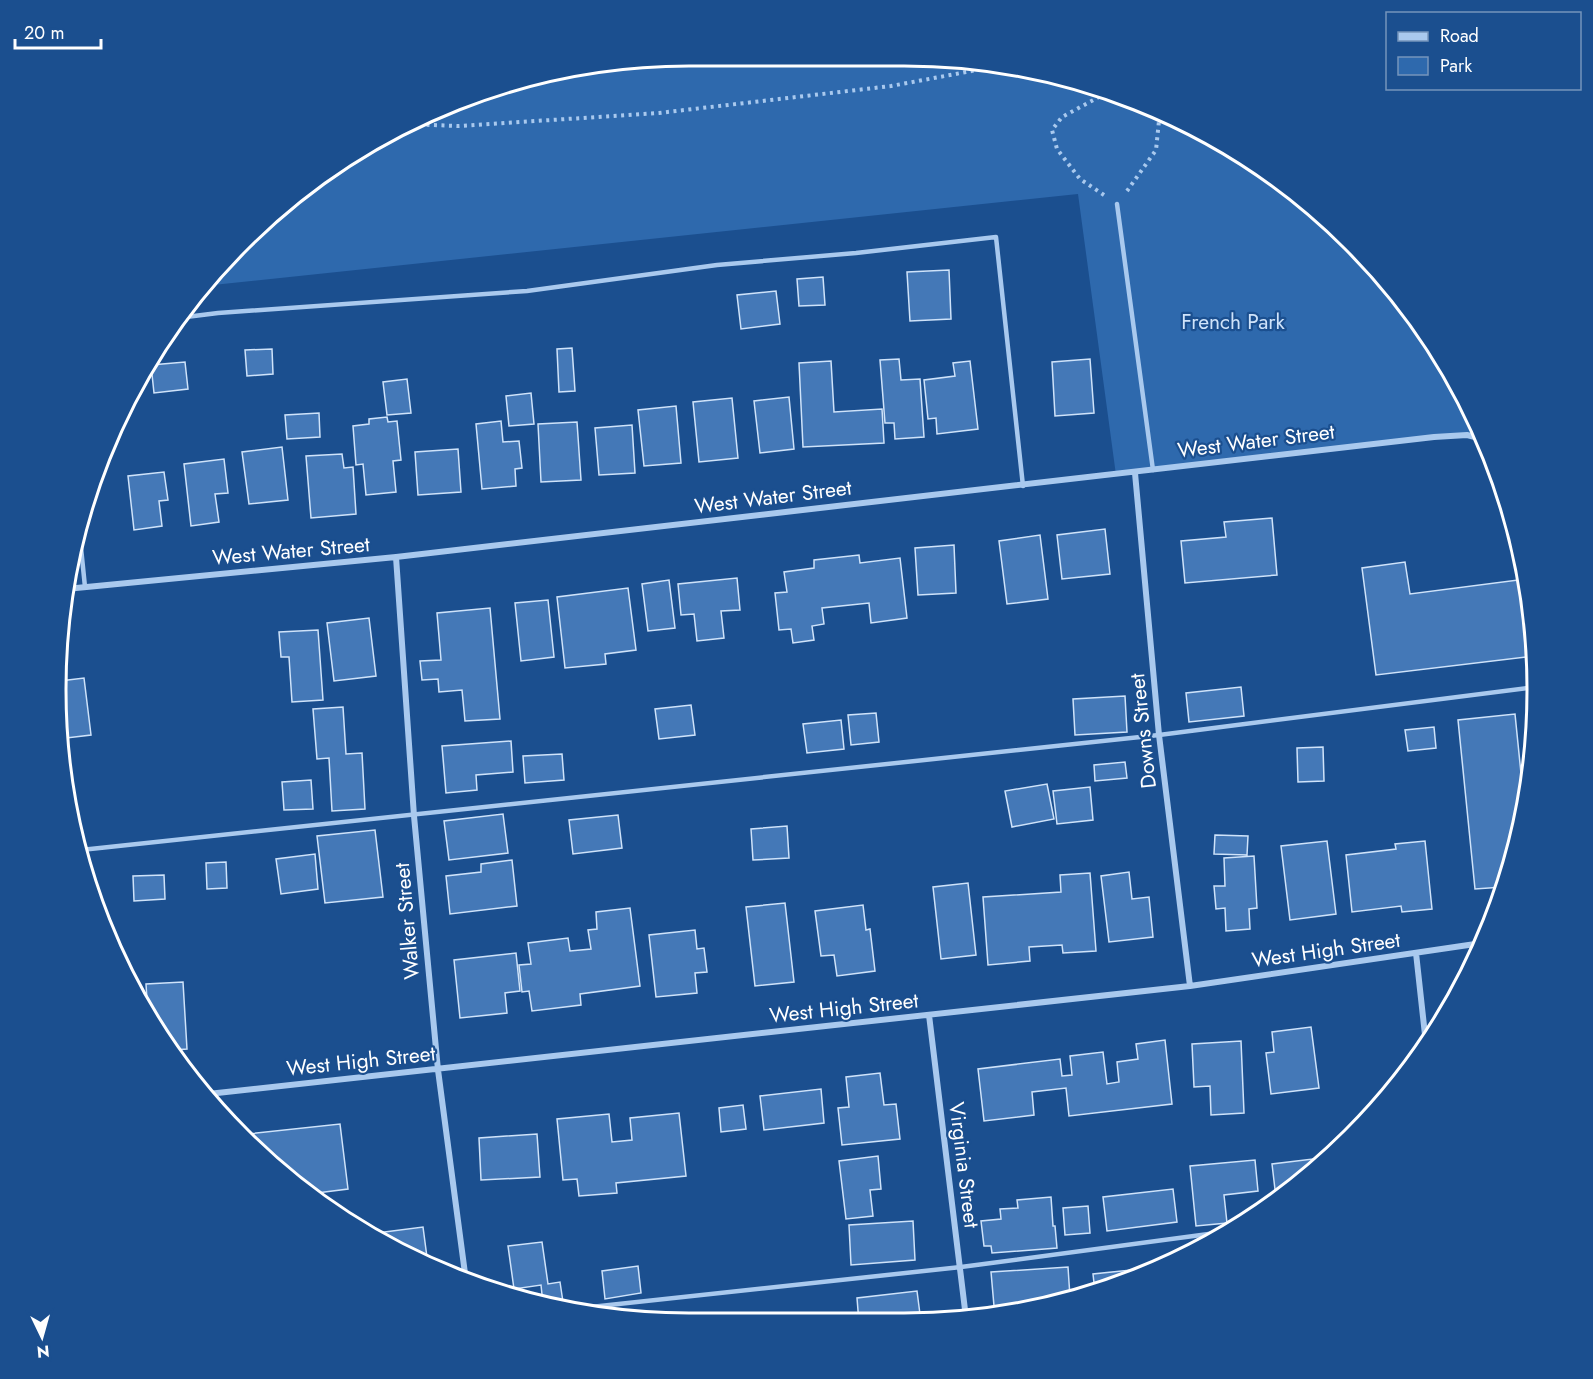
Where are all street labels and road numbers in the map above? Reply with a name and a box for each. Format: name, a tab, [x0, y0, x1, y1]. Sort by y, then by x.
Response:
street label: West Water Street	[1176, 416, 1336, 466]
street label: West Water Street	[693, 472, 853, 522]
street label: West Water Street	[211, 529, 371, 573]
street label: Downs Street	[1122, 672, 1164, 790]
street label: Walker Street	[387, 861, 427, 981]
street label: West High Street	[1250, 925, 1402, 975]
street label: West High Street	[768, 985, 920, 1031]
street label: West High Street	[285, 1038, 437, 1084]
street label: Virginia Street	[941, 1100, 987, 1230]

